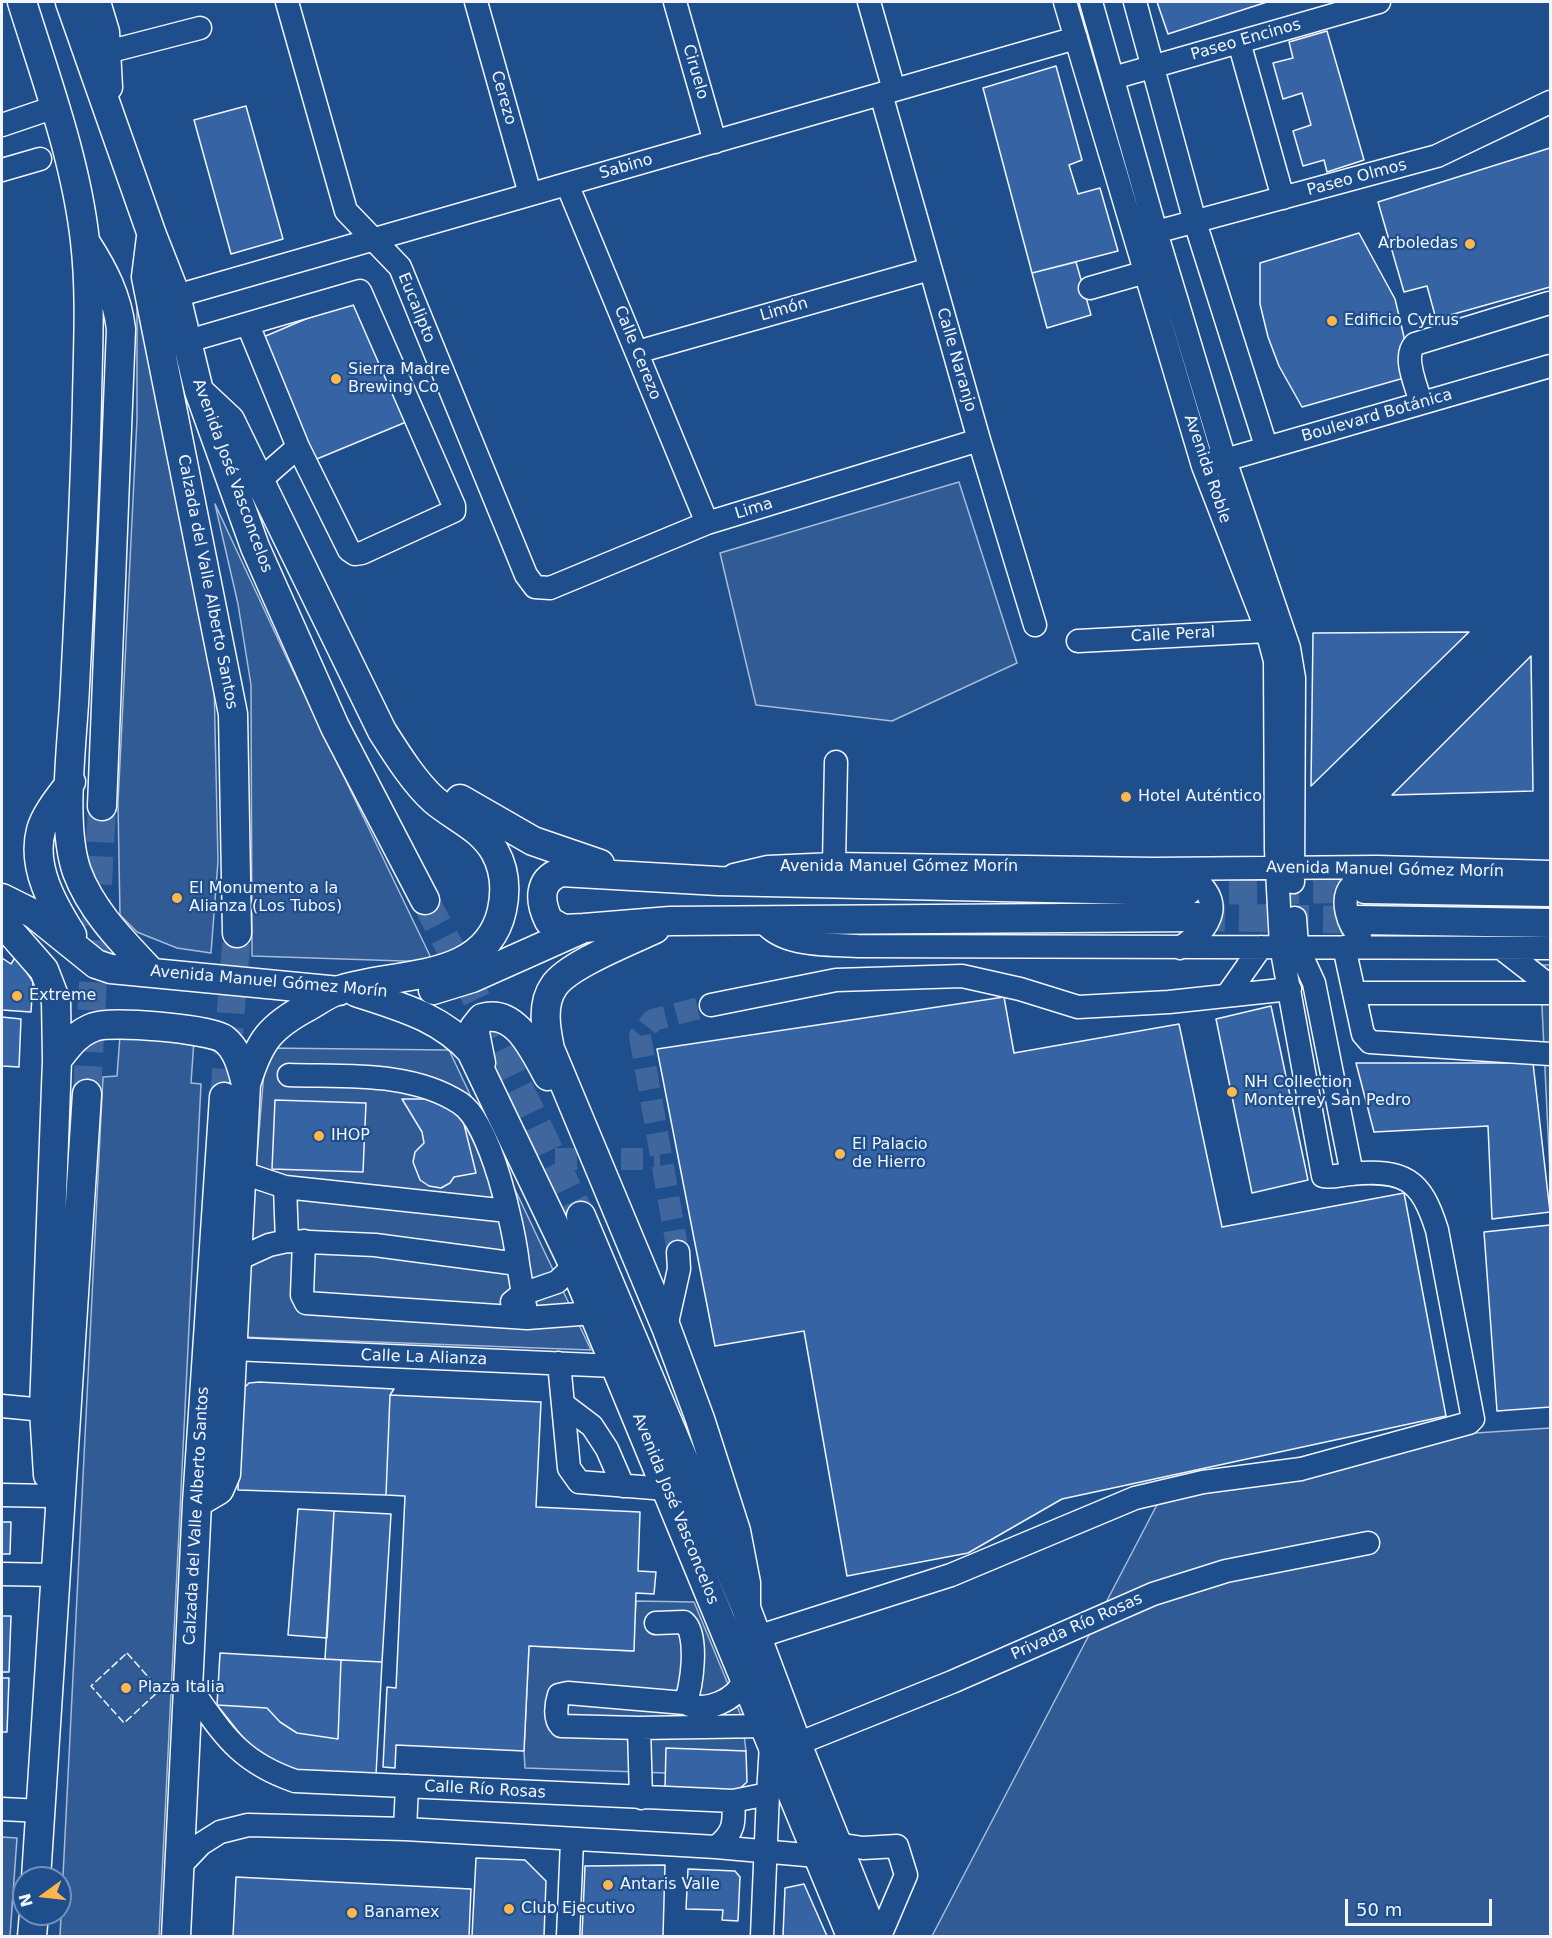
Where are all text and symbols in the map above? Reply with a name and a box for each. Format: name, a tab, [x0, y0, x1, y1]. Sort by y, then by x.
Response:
street label: Paseo Encinos	[1189, 15, 1303, 65]
street label: Ciruelo	[678, 42, 712, 102]
street label: Cerezo	[486, 69, 520, 127]
street label: Sabino	[597, 150, 655, 184]
street label: Paseo Olmos	[1305, 155, 1409, 201]
place label: Arboledas	[1378, 234, 1458, 254]
marker: Arboledas	[1463, 237, 1477, 251]
street label: Eucalipto	[393, 270, 439, 346]
street label: Limón	[758, 294, 810, 326]
street label: Calle Cerezo	[609, 303, 665, 403]
street label: Calle Naranjo	[932, 306, 980, 414]
place label: Edificio Cytrus	[1344, 311, 1459, 331]
marker: Edificio Cytrus	[1325, 314, 1339, 328]
place label: Sierra Madre Brewing Co	[348, 360, 450, 398]
marker: Sierra Madre Brewing Co	[329, 372, 343, 386]
street label: Avenida José Vasconcelos	[188, 377, 276, 575]
street label: Boulevard Botánica	[1299, 385, 1455, 447]
street label: Avenida Roble	[1179, 412, 1235, 526]
street label: Calzada del Valle Alberto Santos	[173, 453, 241, 711]
street label: Lima	[733, 494, 775, 524]
street label: Calle Peral	[1130, 623, 1216, 647]
place label: Hotel Auténtico	[1138, 787, 1262, 807]
marker: Hotel Auténtico	[1119, 790, 1133, 804]
street label: Avenida Manuel Gómez Morín	[780, 857, 1018, 877]
street label: Avenida Manuel Gómez Morín	[1266, 858, 1504, 882]
place label: El Monumento a la Alianza (Los Tubos)	[189, 879, 342, 917]
marker: El Monumento a la Alianza (Los Tubos)	[170, 891, 184, 905]
street label: Avenida Manuel Gómez Morín	[150, 962, 388, 1002]
place label: Extreme	[29, 986, 96, 1006]
marker: Extreme	[10, 989, 24, 1003]
place label: NH Collection Monterrey San Pedro	[1244, 1073, 1411, 1111]
marker: NH Collection Monterrey San Pedro	[1225, 1085, 1239, 1099]
place label: IHOP	[331, 1126, 370, 1146]
marker: IHOP	[312, 1129, 326, 1143]
place label: El Palacio de Hierro	[852, 1135, 928, 1173]
marker: El Palacio de Hierro	[833, 1147, 847, 1161]
street label: Calle La Alianza	[360, 1346, 488, 1370]
street label: Calzada del Valle Alberto Santos	[181, 1386, 213, 1646]
street label: Avenida José Vasconcelos	[628, 1411, 722, 1607]
street label: Privada Río Rosas	[1008, 1589, 1146, 1665]
place label: Plaza Italia	[138, 1678, 225, 1698]
marker: Plaza Italia	[119, 1681, 133, 1695]
street label: Calle Río Rosas	[424, 1777, 546, 1803]
north arrow	[12, 1866, 72, 1926]
place label: Antaris Valle	[620, 1875, 720, 1895]
marker: Antaris Valle	[601, 1878, 615, 1892]
scale bar	[1348, 1887, 1495, 1925]
text: N	[15, 1891, 37, 1909]
place label: Club Ejecutivo	[521, 1899, 635, 1919]
text: 50 m	[1356, 1899, 1402, 1920]
marker: Club Ejecutivo	[502, 1902, 516, 1916]
place label: Banamex	[364, 1903, 439, 1923]
marker: Banamex	[345, 1906, 359, 1920]

